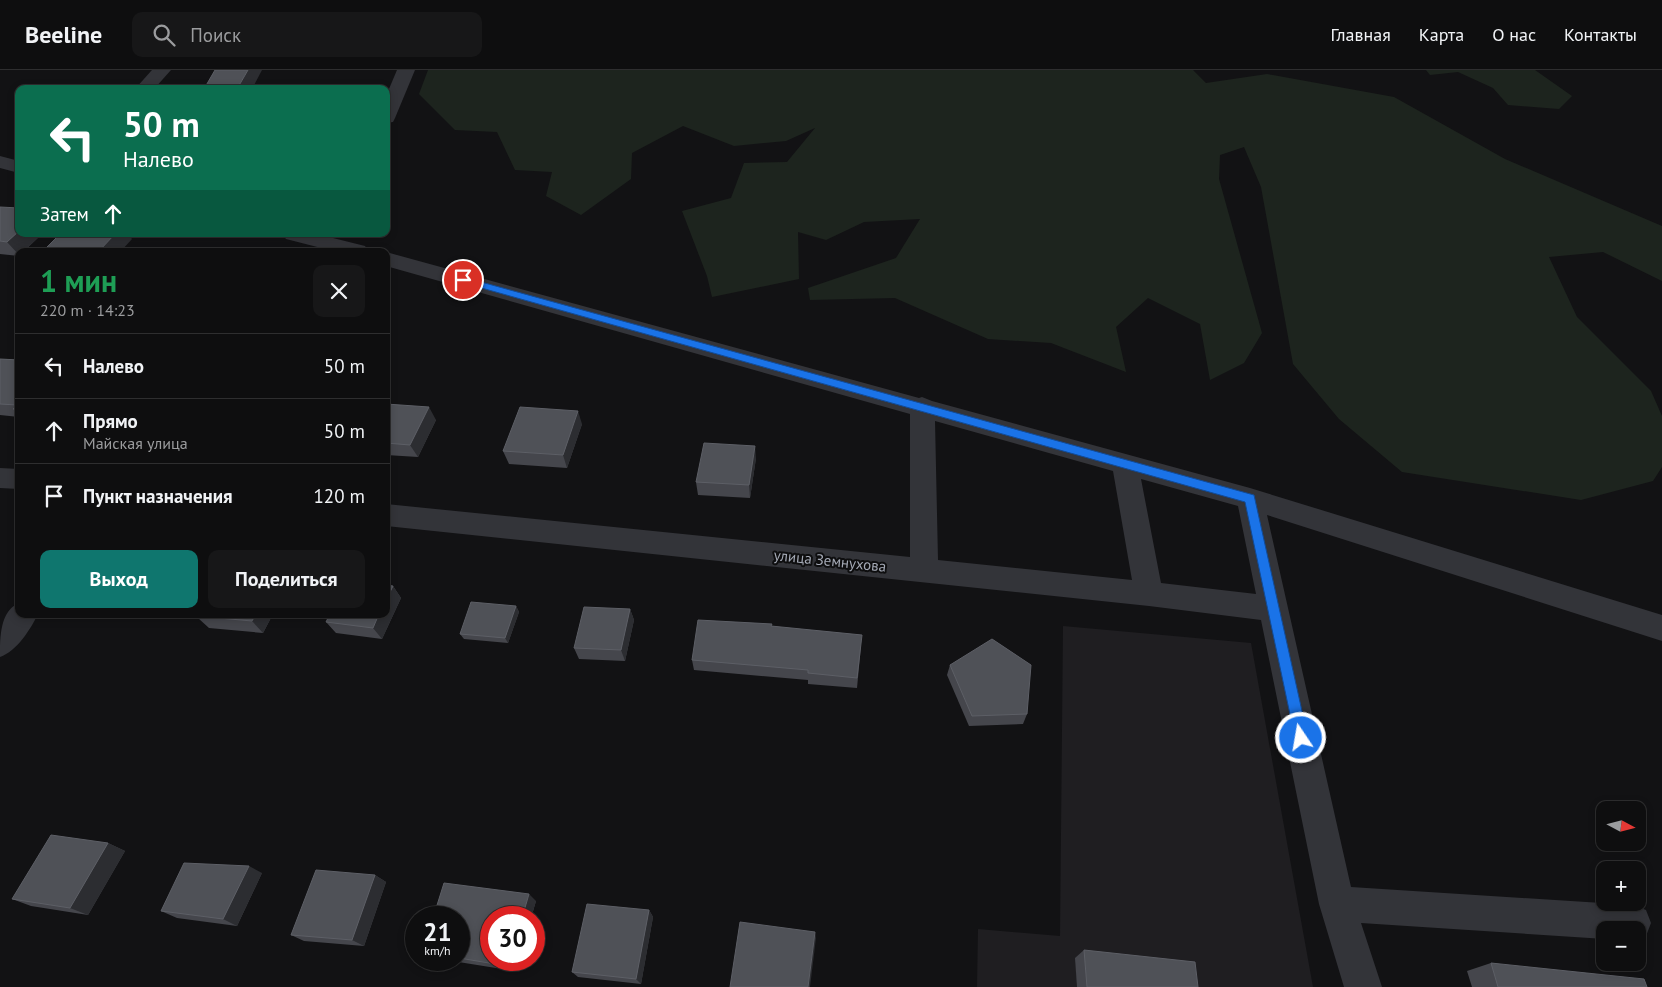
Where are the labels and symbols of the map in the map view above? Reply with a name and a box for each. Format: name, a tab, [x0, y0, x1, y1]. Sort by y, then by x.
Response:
pin	[442, 259, 484, 301]
street label: улица Земнухова	[773, 545, 887, 576]
position arrow	[1274, 711, 1326, 763]
north arrow	[1596, 801, 1646, 851]
speed limit sign: 30	[480, 906, 545, 971]

